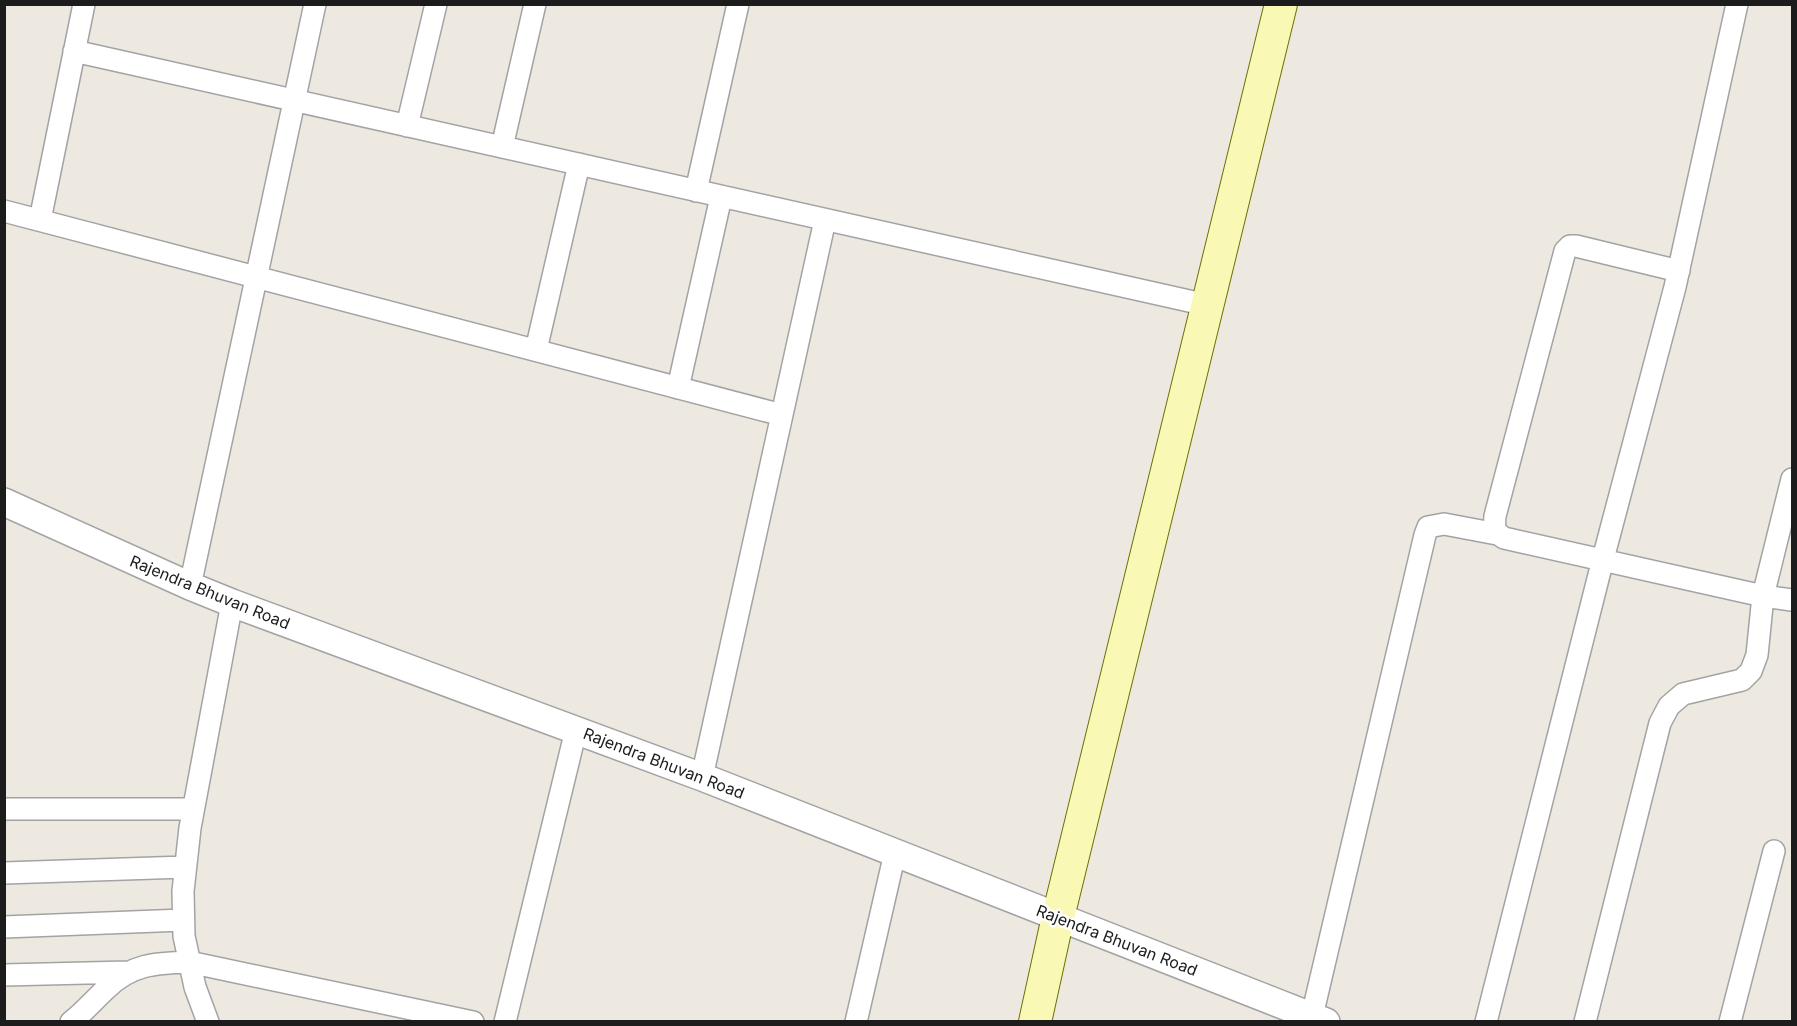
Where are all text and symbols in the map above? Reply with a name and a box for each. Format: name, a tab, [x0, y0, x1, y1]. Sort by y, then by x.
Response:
street label: Rajendra Bhuvan Road	[127, 551, 293, 633]
street label: Rajendra Bhuvan Road	[581, 723, 747, 803]
street label: Rajendra Bhuvan Road	[1034, 900, 1200, 980]

